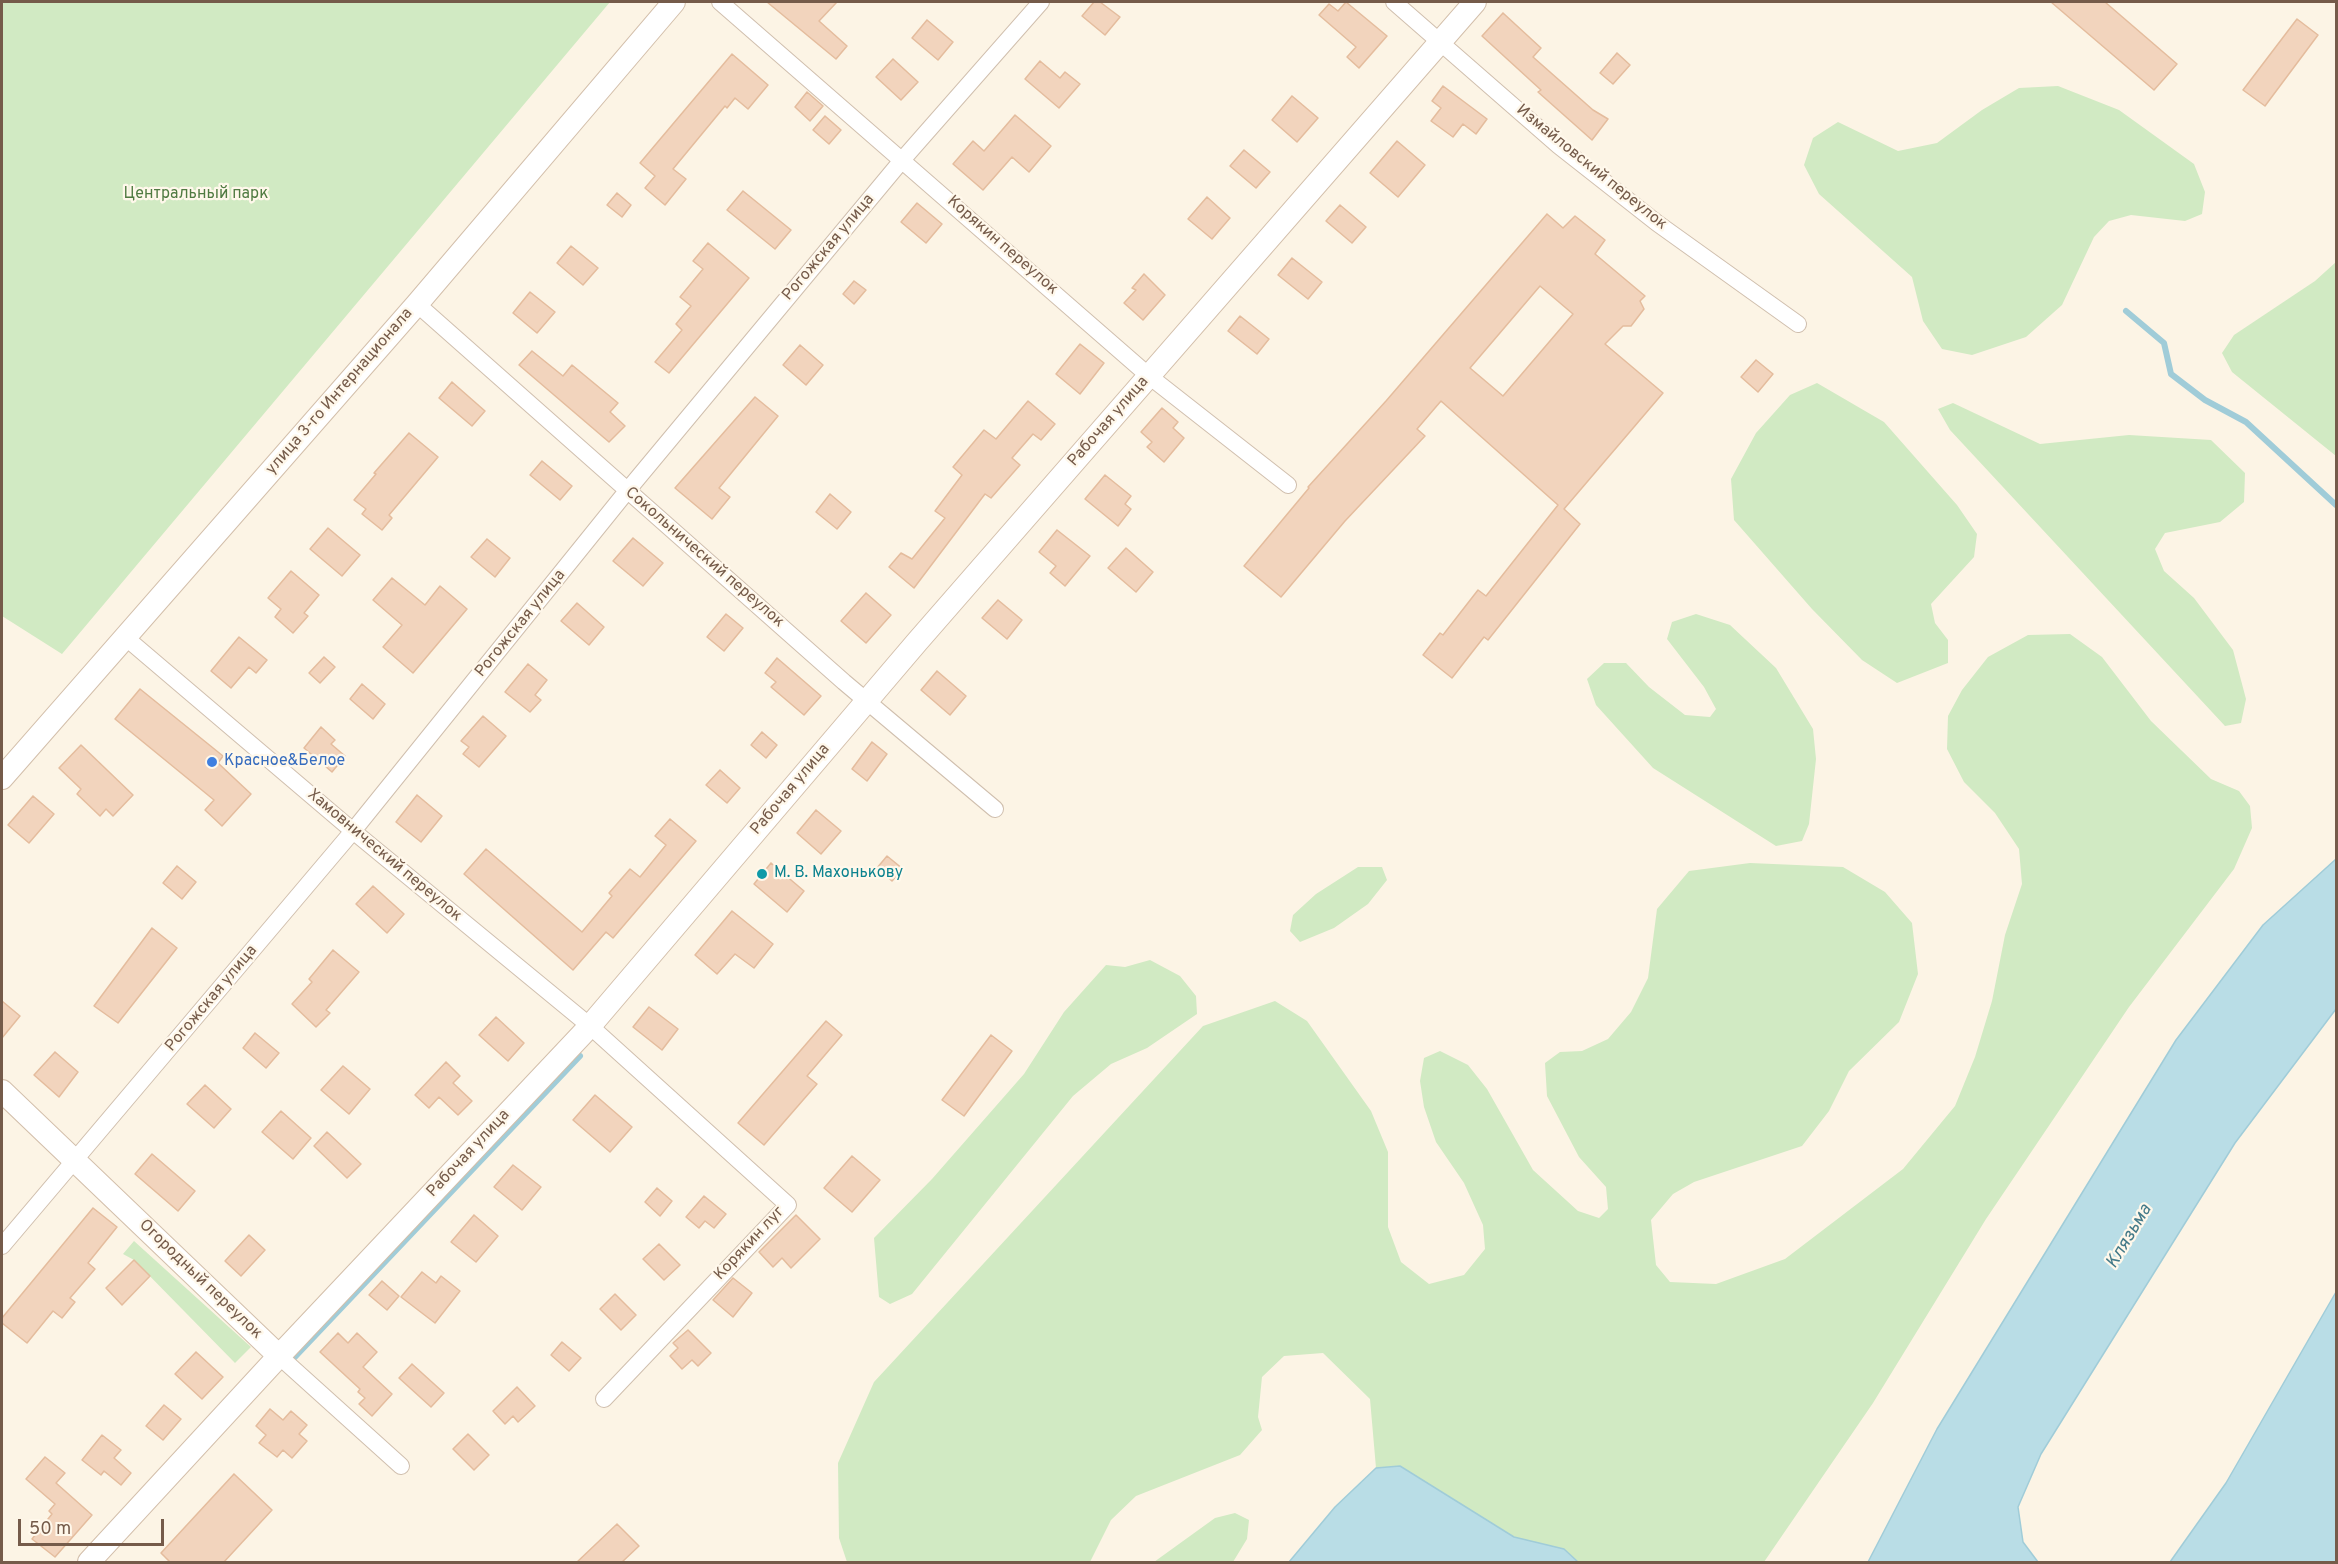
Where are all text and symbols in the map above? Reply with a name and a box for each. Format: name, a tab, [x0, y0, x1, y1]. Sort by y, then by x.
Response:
street label: Измайловский переулок	[1512, 101, 1670, 235]
park label: Центральный парк	[124, 185, 268, 205]
street label: Рогожская улица	[779, 191, 879, 305]
street label: Корякин переулок	[942, 192, 1062, 300]
street label: улица 3-го Интернационала	[262, 305, 418, 479]
street label: Рабочая улица	[1065, 373, 1153, 471]
street label: Сокольнический переулок	[620, 484, 788, 632]
street label: Рогожская улица	[472, 566, 570, 682]
street label: Рабочая улица	[747, 741, 835, 839]
place label: Красное&Белое	[224, 752, 345, 772]
marker: Красное&Белое	[205, 755, 219, 769]
street label: Хамовнический переулок	[303, 786, 465, 926]
place label: М. В. Махонькову	[774, 864, 903, 884]
marker: М. В. Махонькову	[755, 867, 769, 881]
street label: Рогожская улица	[162, 942, 262, 1056]
street label: Рабочая улица	[423, 1106, 515, 1202]
water label: Клязьма	[2102, 1201, 2158, 1273]
street label: Корякин луг	[711, 1203, 789, 1285]
street label: Огородный переулок	[134, 1216, 266, 1344]
scale bar	[21, 1507, 166, 1545]
text: 50 m	[29, 1518, 71, 1541]

